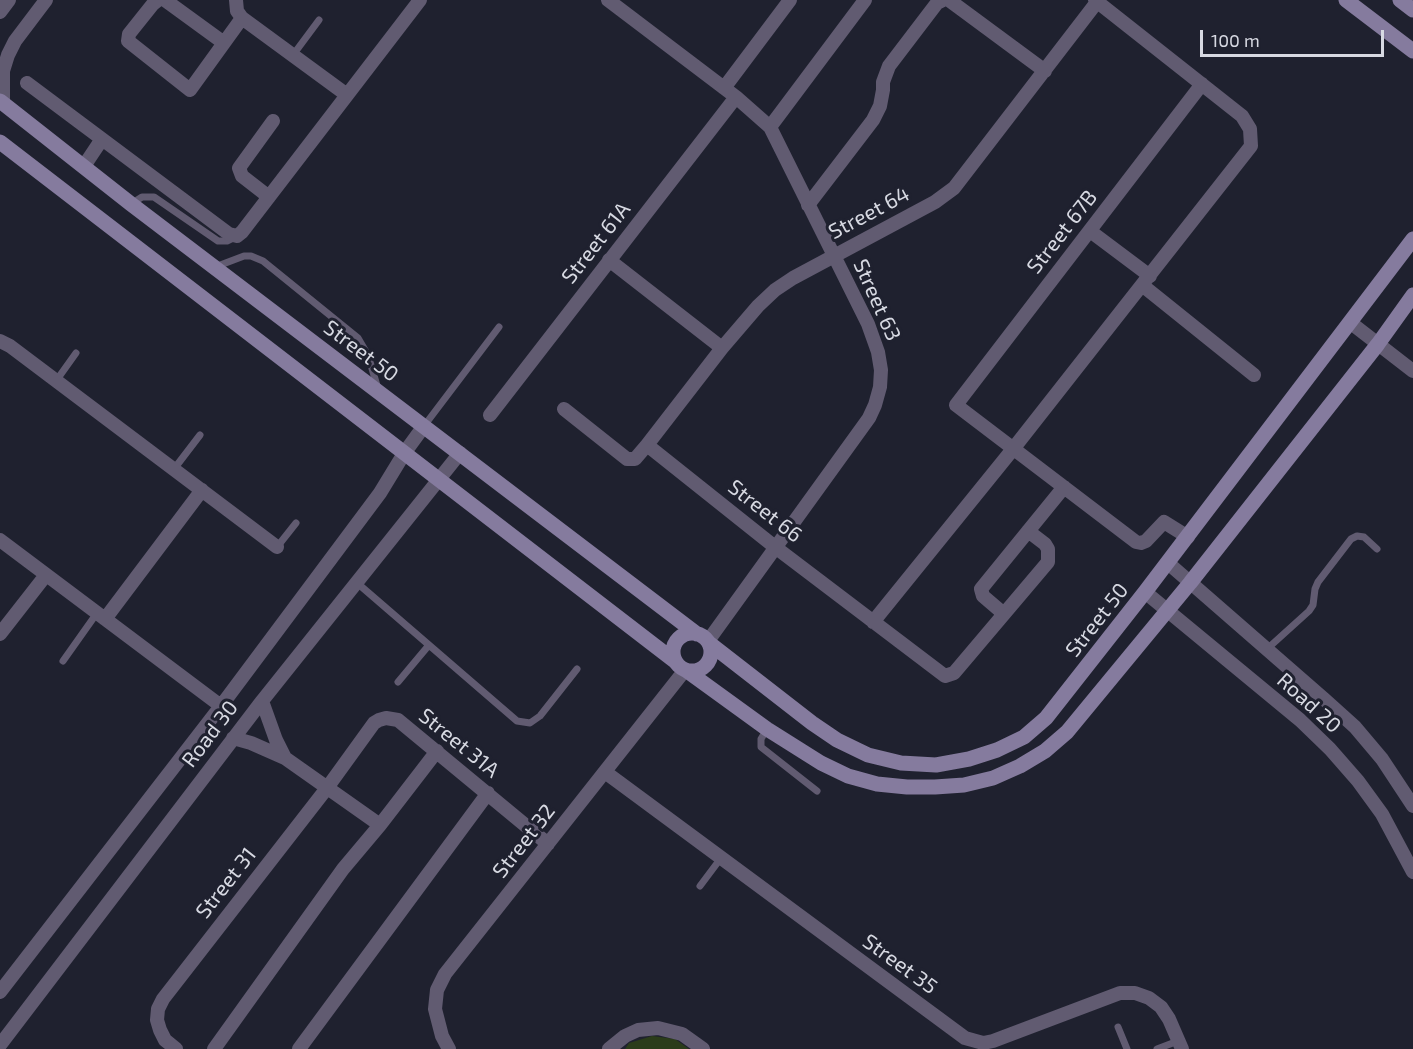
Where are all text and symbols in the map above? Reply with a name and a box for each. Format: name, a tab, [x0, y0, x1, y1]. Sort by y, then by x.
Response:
scale bar	[1203, 18, 1388, 56]
text: 100 m	[1211, 29, 1260, 51]
street label: Street 64	[824, 181, 914, 245]
street label: Street 67B	[1022, 185, 1102, 279]
street label: Street 61A	[556, 197, 636, 289]
street label: Street 63	[848, 255, 906, 345]
street label: Street 50	[319, 315, 403, 387]
street label: Street 66	[723, 474, 807, 548]
street label: Street 50	[1060, 578, 1134, 662]
street label: Road 20	[1272, 668, 1346, 738]
street label: Road 30	[177, 696, 243, 772]
street label: Street 31A	[414, 703, 504, 783]
street label: Street 32	[487, 799, 561, 883]
street label: Street 31	[190, 843, 262, 923]
street label: Street 35	[858, 929, 942, 999]

